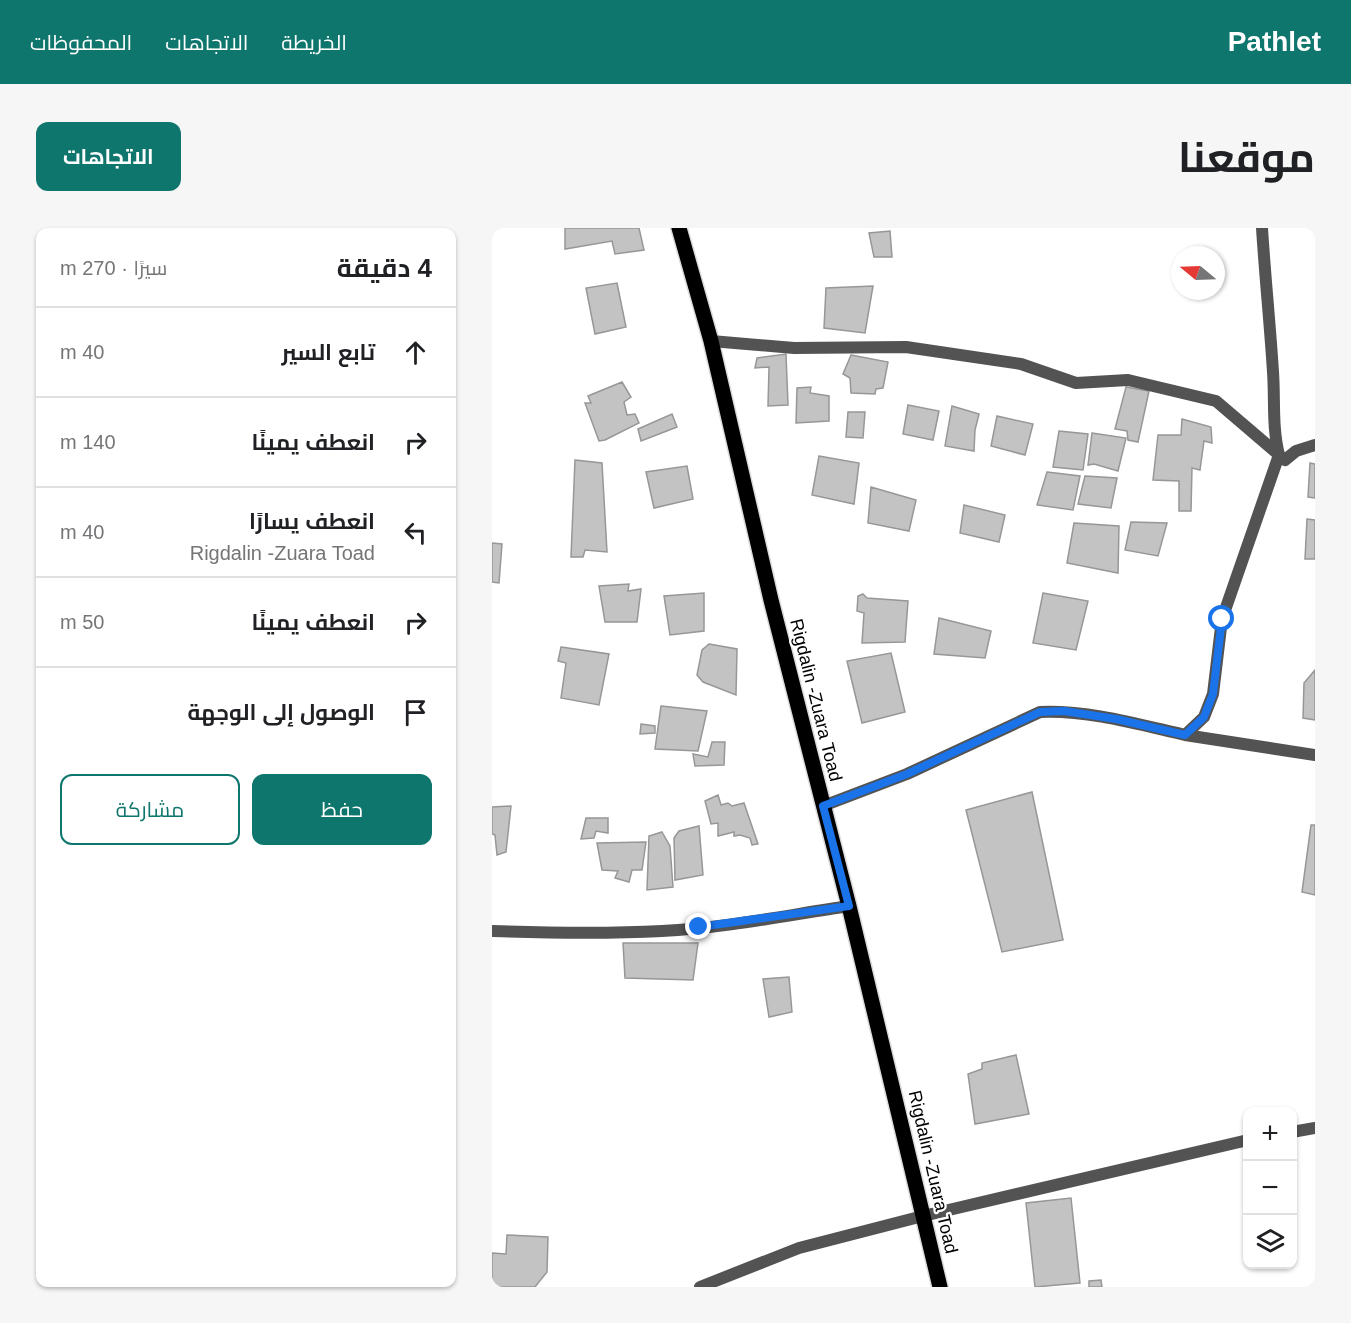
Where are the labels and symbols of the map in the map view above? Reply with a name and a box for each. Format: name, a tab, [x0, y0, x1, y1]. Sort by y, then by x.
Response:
north arrow	[1171, 246, 1225, 300]
route start	[1208, 605, 1234, 631]
street label: Rigdalin -Zuara Toad	[786, 617, 846, 783]
route end	[685, 913, 711, 939]
street label: Rigdalin -Zuara Toad	[904, 1089, 962, 1255]

